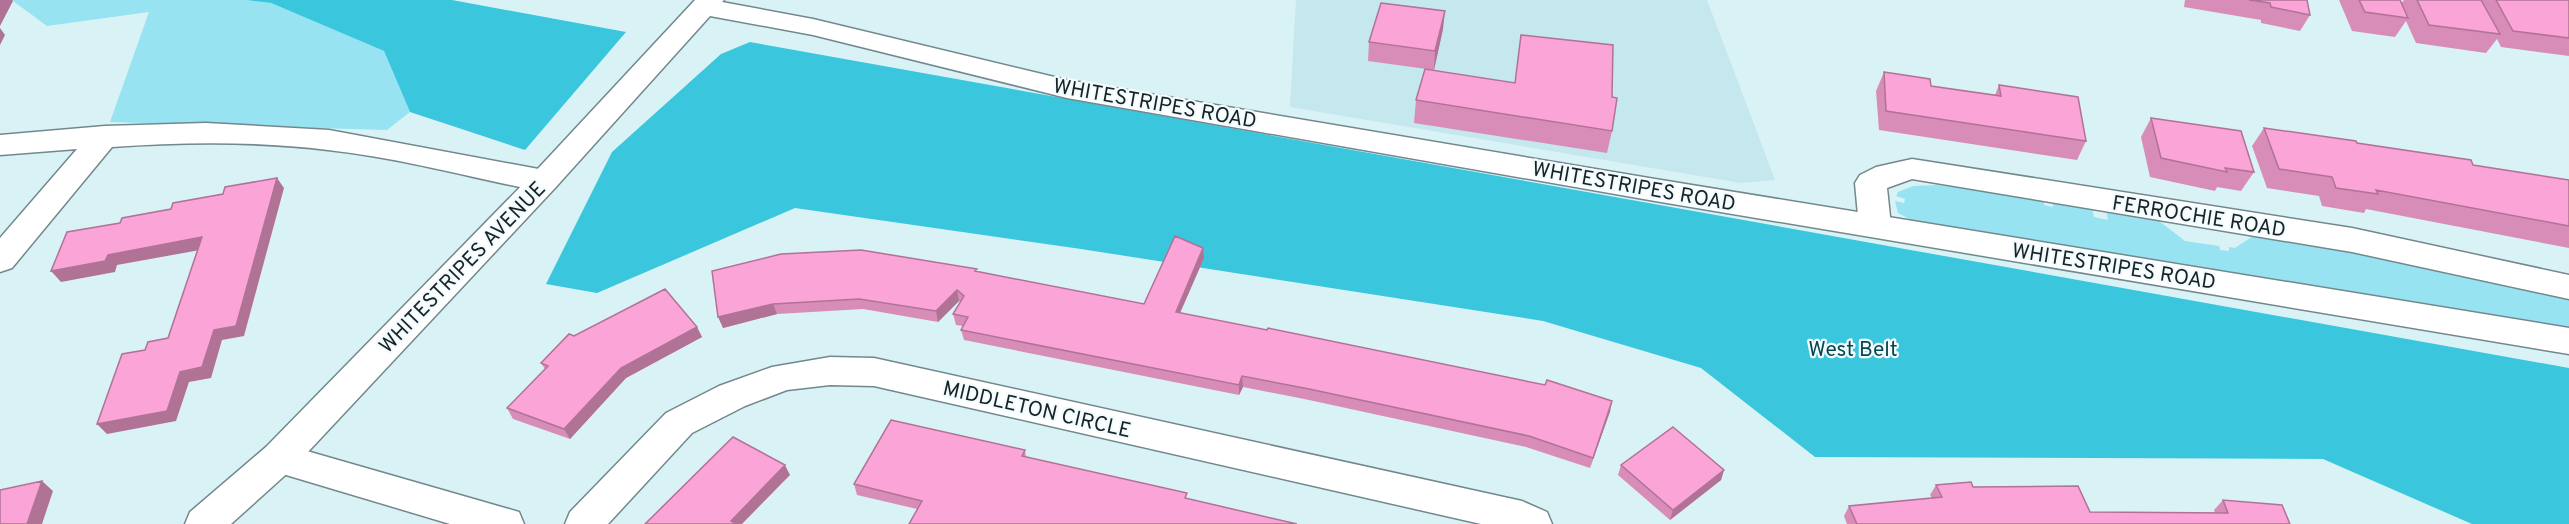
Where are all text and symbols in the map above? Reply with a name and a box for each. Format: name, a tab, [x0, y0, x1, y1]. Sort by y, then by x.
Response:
street label: WHITESTRIPES ROAD	[1051, 73, 1259, 136]
street label: WHITESTRIPES ROAD	[1530, 156, 1738, 219]
street label: WHITESTRIPES AVENUE	[374, 176, 552, 360]
street label: FERROCHIE ROAD	[2110, 190, 2288, 245]
street label: WHITESTRIPES ROAD	[2010, 238, 2218, 297]
park label: West Belt	[1808, 337, 1898, 364]
street label: MIDDLETON CIRCLE	[940, 376, 1133, 445]

